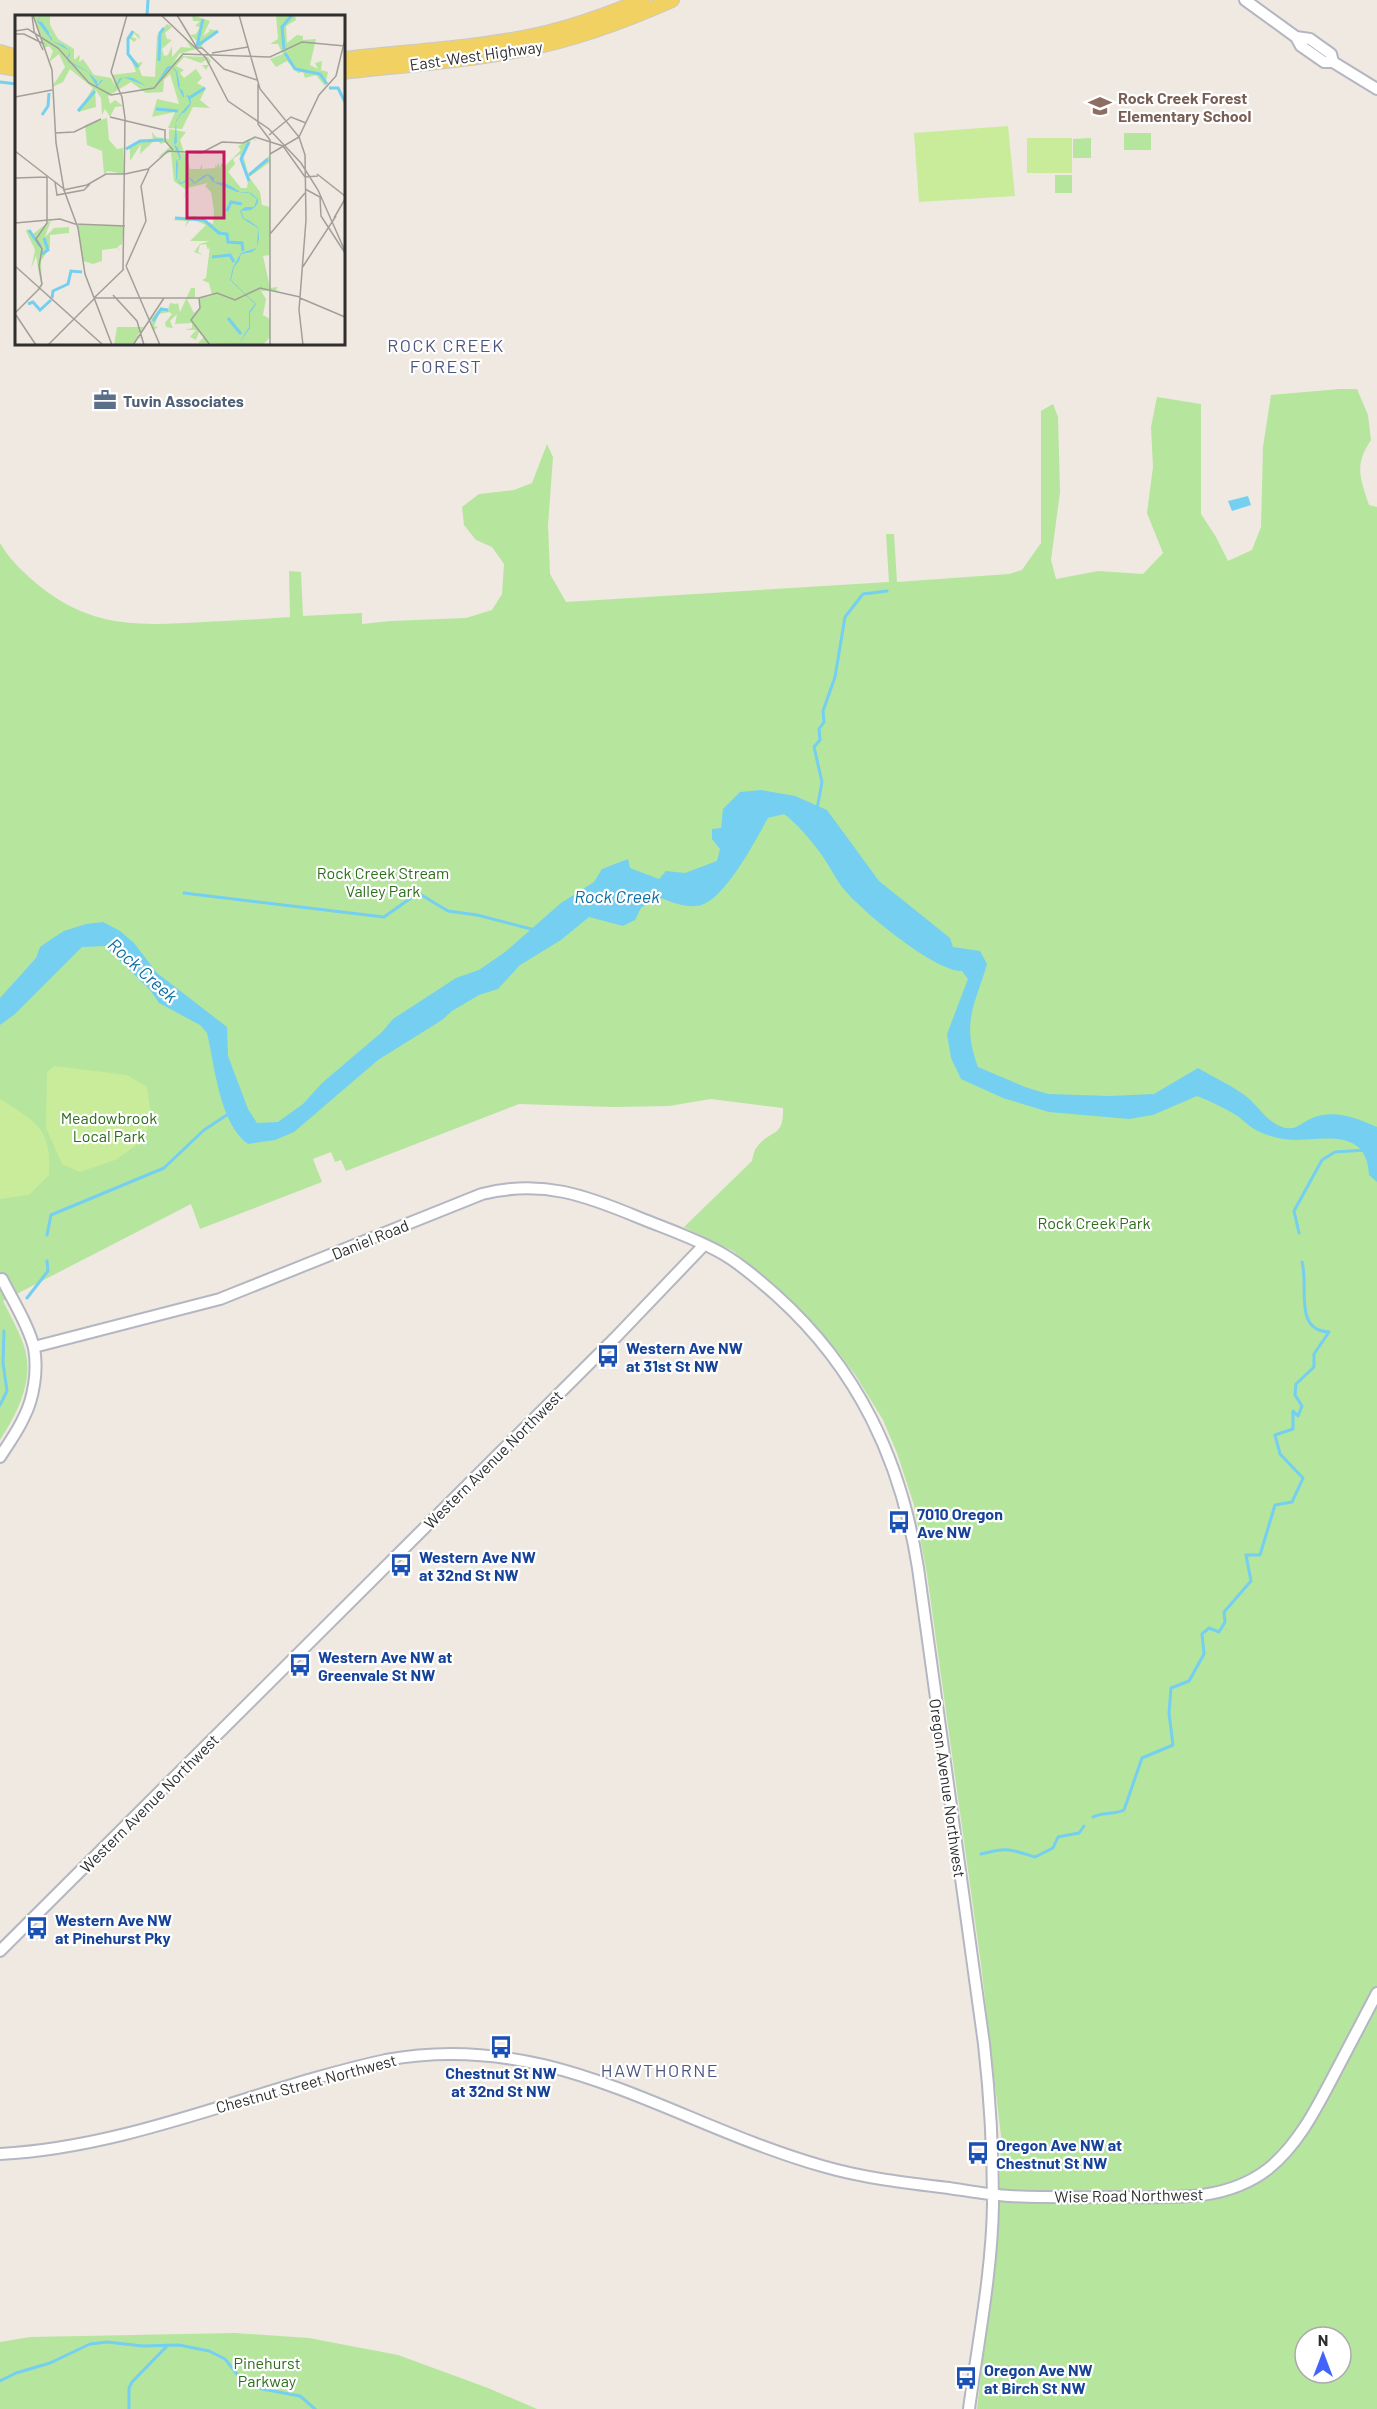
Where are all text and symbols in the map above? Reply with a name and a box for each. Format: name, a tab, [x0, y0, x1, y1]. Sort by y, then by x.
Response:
inset map	[15, 15, 345, 345]
street label: East-West Highway	[408, 36, 544, 74]
place label: Rock Creek Forest Elementary School	[1118, 88, 1252, 125]
school or university icon: Rock Creek Forest Elementary School	[1087, 93, 1113, 119]
district label: ROCK CREEK FOREST	[387, 334, 505, 377]
office icon: Tuvin Associates	[92, 387, 118, 413]
place label: Tuvin Associates	[123, 391, 244, 410]
park label: Rock Creek Stream Valley Park	[317, 863, 449, 900]
water label: Rock Creek	[574, 885, 660, 907]
water label: Rock Creek	[104, 933, 182, 1007]
park label: Meadowbrook Local Park	[61, 1108, 157, 1145]
park label: Rock Creek Park	[1037, 1213, 1151, 1232]
street label: Daniel Road	[329, 1215, 411, 1263]
place label: Western Ave NW at 31st St NW	[626, 1338, 743, 1375]
bus stop icon: Western Ave NW at 31st St NW	[595, 1343, 621, 1369]
street label: Western Avenue Northwest	[420, 1386, 566, 1532]
place label: 7010 Oregon Ave NW	[917, 1504, 1003, 1541]
bus stop icon: 7010 Oregon Ave NW	[886, 1509, 912, 1535]
place label: Western Ave NW at 32nd St NW	[419, 1547, 536, 1584]
bus stop icon: Western Ave NW at 32nd St NW	[388, 1552, 414, 1578]
place label: Western Ave NW at Greenvale St NW	[318, 1647, 452, 1684]
bus stop icon: Western Ave NW at Greenvale St NW	[287, 1652, 313, 1678]
street label: Oregon Avenue Northwest	[926, 1697, 970, 1879]
street label: Western Avenue Northwest	[76, 1730, 222, 1876]
place label: Western Ave NW at Pinehurst Pky	[55, 1910, 172, 1947]
bus stop icon: Western Ave NW at Pinehurst Pky	[24, 1915, 50, 1941]
bus stop icon: Chestnut St NW at 32nd St NW	[488, 2034, 514, 2060]
street label: Chestnut Street Northwest	[214, 2050, 398, 2116]
district label: HAWTHORNE	[601, 2059, 719, 2081]
place label: Chestnut St NW at 32nd St NW	[445, 2063, 557, 2100]
place label: Oregon Ave NW at Chestnut St NW	[996, 2135, 1122, 2172]
bus stop icon: Oregon Ave NW at Chestnut St NW	[965, 2140, 991, 2166]
street label: Wise Road Northwest	[1054, 2184, 1204, 2206]
north arrow	[1293, 2325, 1353, 2385]
text: N	[1318, 2330, 1328, 2349]
park label: Pinehurst Parkway	[233, 2353, 301, 2390]
place label: Oregon Ave NW at Birch St NW	[984, 2360, 1093, 2397]
bus stop icon: Oregon Ave NW at Birch St NW	[953, 2365, 979, 2391]

